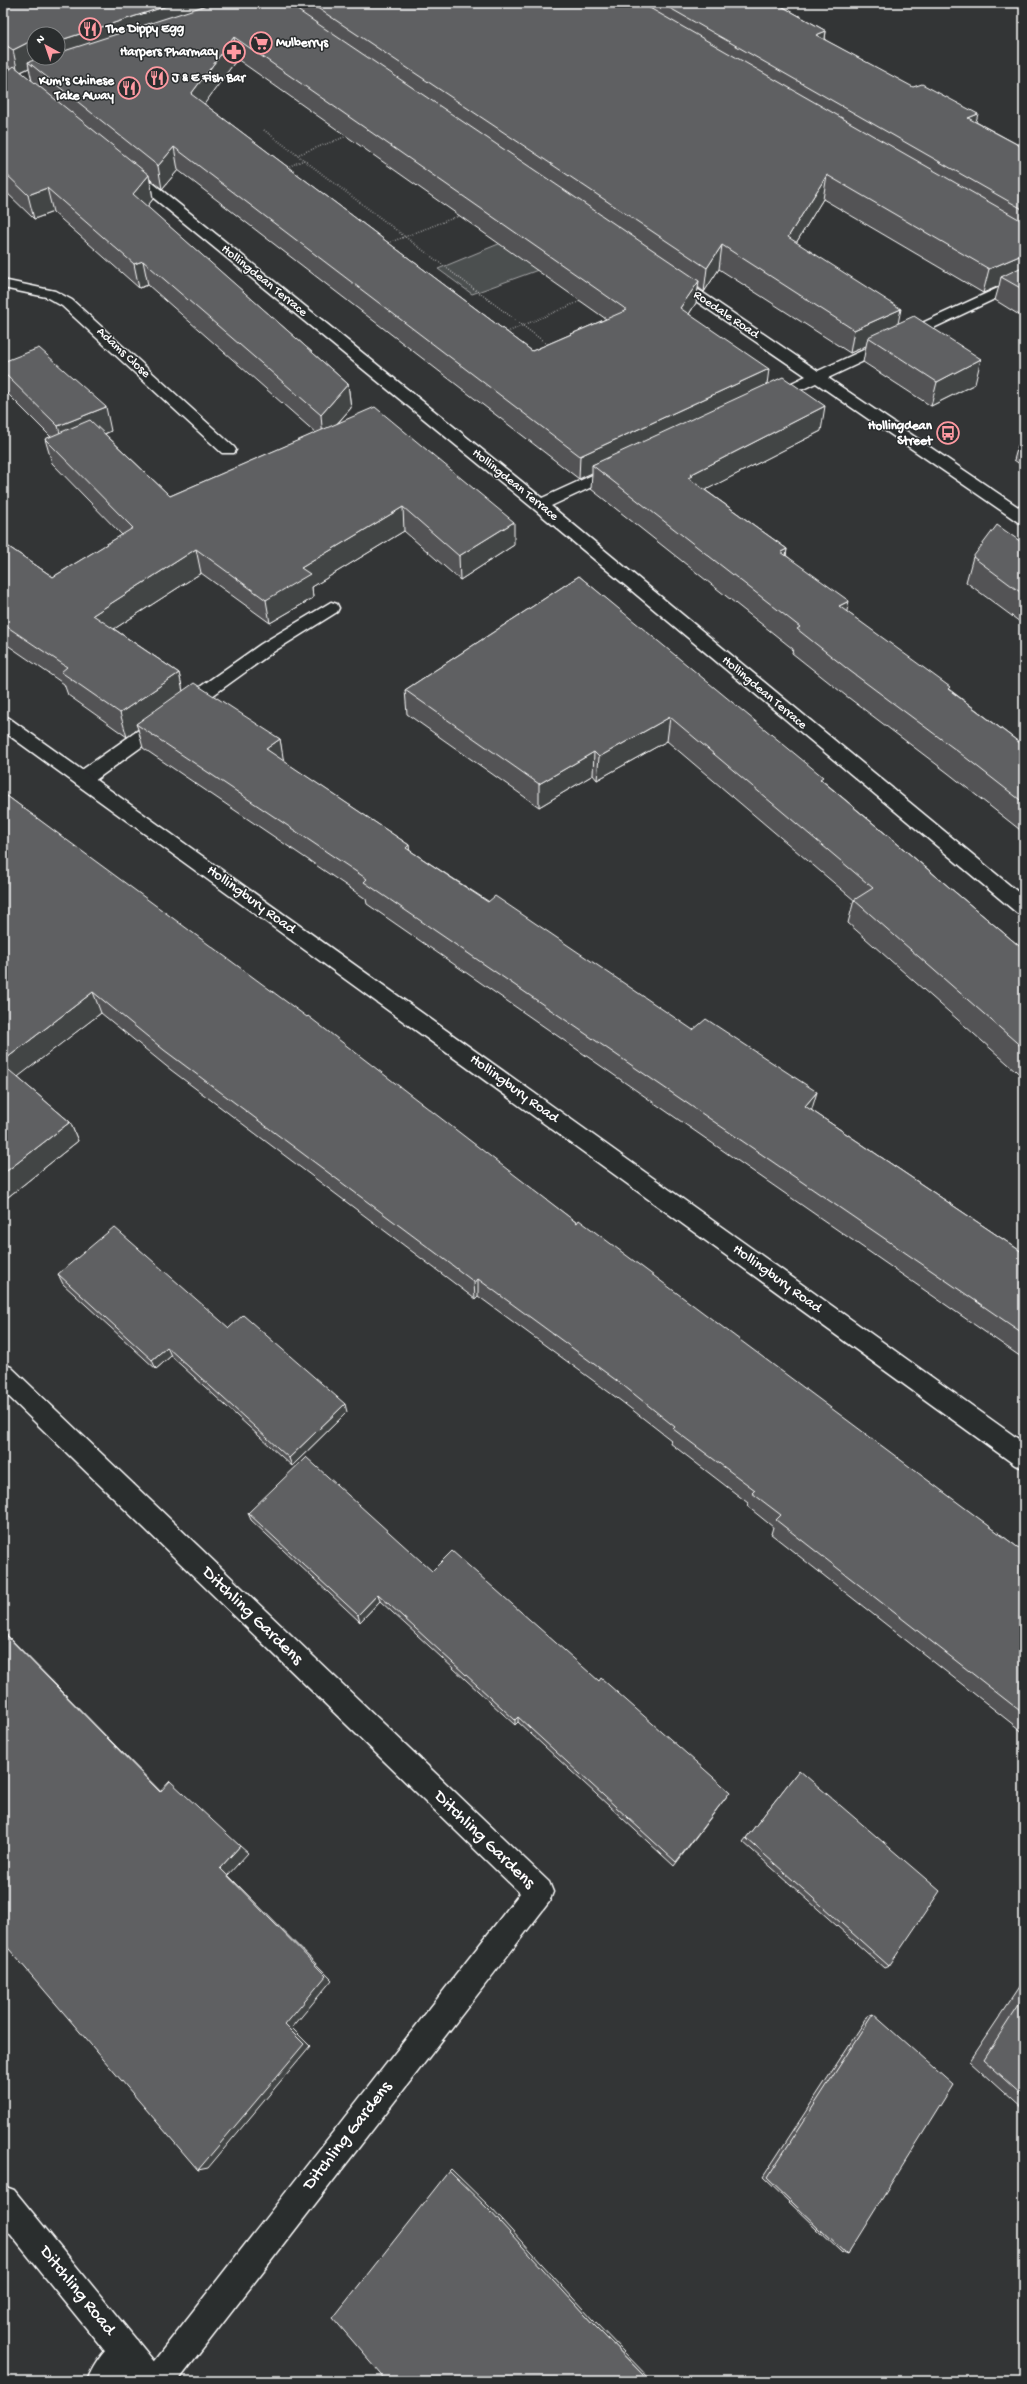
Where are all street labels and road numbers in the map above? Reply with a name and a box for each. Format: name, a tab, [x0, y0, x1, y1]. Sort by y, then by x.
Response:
street label: Hollingdean Terrace	[218, 242, 310, 320]
street label: Roedale Road	[690, 287, 763, 343]
street label: Adams Close	[93, 324, 153, 382]
street label: Hollingdean Terrace	[469, 446, 561, 524]
street label: Hollingdean Terrace	[718, 653, 810, 733]
street label: Hollingbury Road	[203, 862, 300, 939]
street label: Hollingbury Road	[466, 1051, 563, 1128]
street label: Hollingbury Road	[729, 1241, 826, 1318]
street label: Ditchling Gardens	[196, 1562, 308, 1670]
street label: Ditchling Gardens	[428, 1786, 540, 1894]
street label: Ditchling Gardens	[298, 2076, 398, 2195]
street label: Ditchling Road	[34, 2241, 120, 2341]

